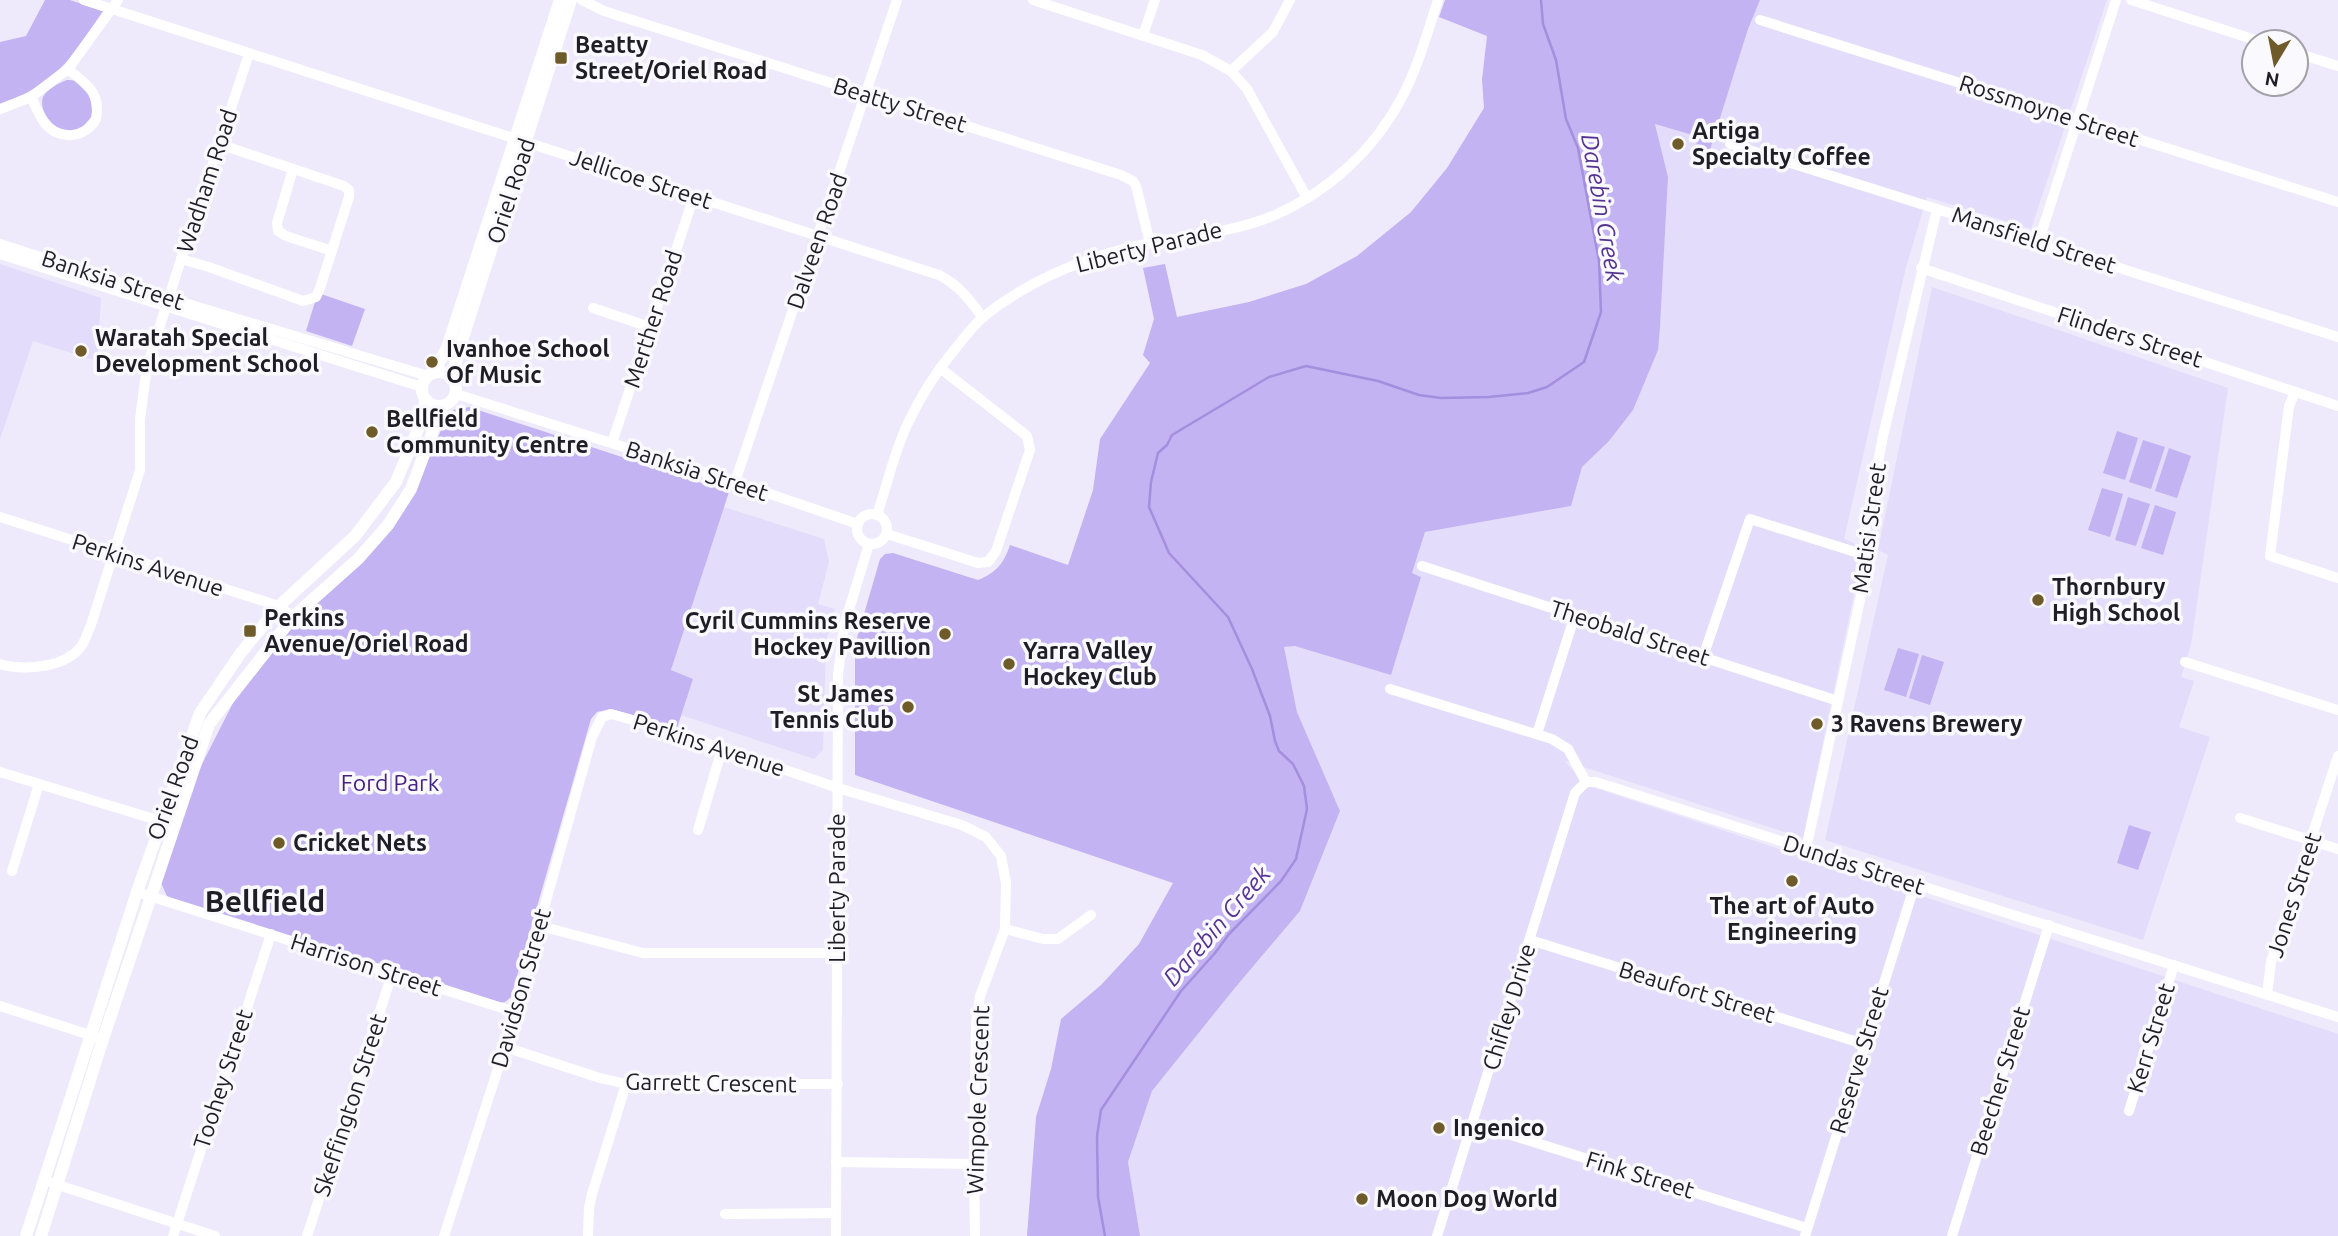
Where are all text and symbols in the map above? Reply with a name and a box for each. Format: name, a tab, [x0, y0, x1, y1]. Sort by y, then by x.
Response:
north arrow	[2240, 28, 2310, 98]
place label: Beatty Street/Oriel Road	[575, 32, 767, 83]
marker: Beatty Street/Oriel Road	[553, 50, 569, 66]
text: N	[2263, 68, 2281, 92]
street label: Rossmoyne Street	[1956, 70, 2142, 151]
street label: Beatty Street	[831, 72, 970, 137]
street label: Wadham Road	[172, 106, 241, 256]
place label: Artiga Specialty Coffee	[1692, 118, 1871, 169]
water label: Darebin Creek	[1576, 132, 1629, 285]
street label: Oriel Road	[482, 135, 539, 247]
marker: Artiga Specialty Coffee	[1670, 136, 1686, 152]
street label: Jellicoe Street	[567, 144, 715, 213]
street label: Dalveen Road	[782, 170, 851, 312]
street label: Mansfield Street	[1949, 201, 2119, 278]
street label: Liberty Parade	[1073, 216, 1224, 277]
street label: Banksia Street	[39, 245, 187, 314]
street label: Merther Road	[618, 247, 687, 391]
street label: Flinders Street	[2054, 301, 2206, 372]
place label: Waratah Special Development School	[95, 325, 319, 376]
place label: Ivanhoe School Of Music	[446, 336, 609, 387]
marker: Waratah Special Development School	[73, 343, 89, 359]
marker: Ivanhoe School Of Music	[424, 354, 440, 370]
place label: Bellfield Community Centre	[386, 406, 589, 457]
marker: Bellfield Community Centre	[364, 424, 380, 440]
street label: Banksia Street	[623, 436, 771, 505]
street label: Matisi Street	[1847, 461, 1890, 595]
street label: Perkins Avenue	[69, 528, 227, 601]
place label: Thornbury High School	[2052, 574, 2180, 625]
marker: Thornbury High School	[2030, 592, 2046, 608]
street label: Theobald Street	[1547, 595, 1713, 670]
place label: Perkins Avenue/Oriel Road	[264, 605, 468, 656]
place label: Cyril Cummins Reserve Hockey Pavillion	[685, 608, 931, 659]
marker: Perkins Avenue/Oriel Road	[242, 623, 258, 639]
marker: Cyril Cummins Reserve Hockey Pavillion	[937, 626, 953, 642]
place label: Yarra Valley Hockey Club	[1023, 638, 1157, 689]
marker: Yarra Valley Hockey Club	[1001, 656, 1017, 672]
place label: St James Tennis Club	[770, 681, 894, 732]
marker: St James Tennis Club	[900, 699, 916, 715]
street label: Perkins Avenue	[630, 708, 788, 781]
place label: 3 Ravens Brewery	[1831, 711, 2023, 736]
marker: 3 Ravens Brewery	[1809, 716, 1825, 732]
street label: Oriel Road	[142, 732, 203, 843]
park label: Ford Park	[341, 770, 440, 795]
street label: Liberty Parade	[824, 813, 849, 963]
street label: Jones Street	[2262, 829, 2326, 961]
place label: Cricket Nets	[293, 830, 427, 855]
street label: Dundas Street	[1780, 830, 1928, 899]
marker: Cricket Nets	[271, 835, 287, 851]
water label: Darebin Creek	[1157, 860, 1276, 991]
marker: The art of Auto Engineering	[1784, 873, 1800, 889]
district label: Bellfield	[205, 884, 325, 918]
place label: The art of Auto Engineering	[1709, 893, 1875, 944]
street label: Davidson Street	[486, 905, 555, 1070]
street label: Harrison Street	[288, 928, 445, 1001]
street label: Chifley Drive	[1477, 941, 1540, 1073]
street label: Beaufort Street	[1616, 956, 1778, 1027]
street label: Kerr Street	[2122, 980, 2179, 1096]
street label: Reserve Street	[1824, 983, 1893, 1136]
street label: Beecher Street	[1965, 1003, 2034, 1158]
street label: Wimpole Crescent	[962, 1005, 993, 1195]
street label: Toohey Street	[188, 1006, 257, 1152]
street label: Skeffington Street	[308, 1010, 391, 1199]
street label: Garrett Crescent	[625, 1069, 797, 1096]
place label: Ingenico	[1453, 1115, 1545, 1140]
marker: Ingenico	[1431, 1120, 1447, 1136]
street label: Fink Street	[1583, 1146, 1697, 1203]
place label: Moon Dog World	[1376, 1186, 1558, 1211]
marker: Moon Dog World	[1354, 1191, 1370, 1207]

